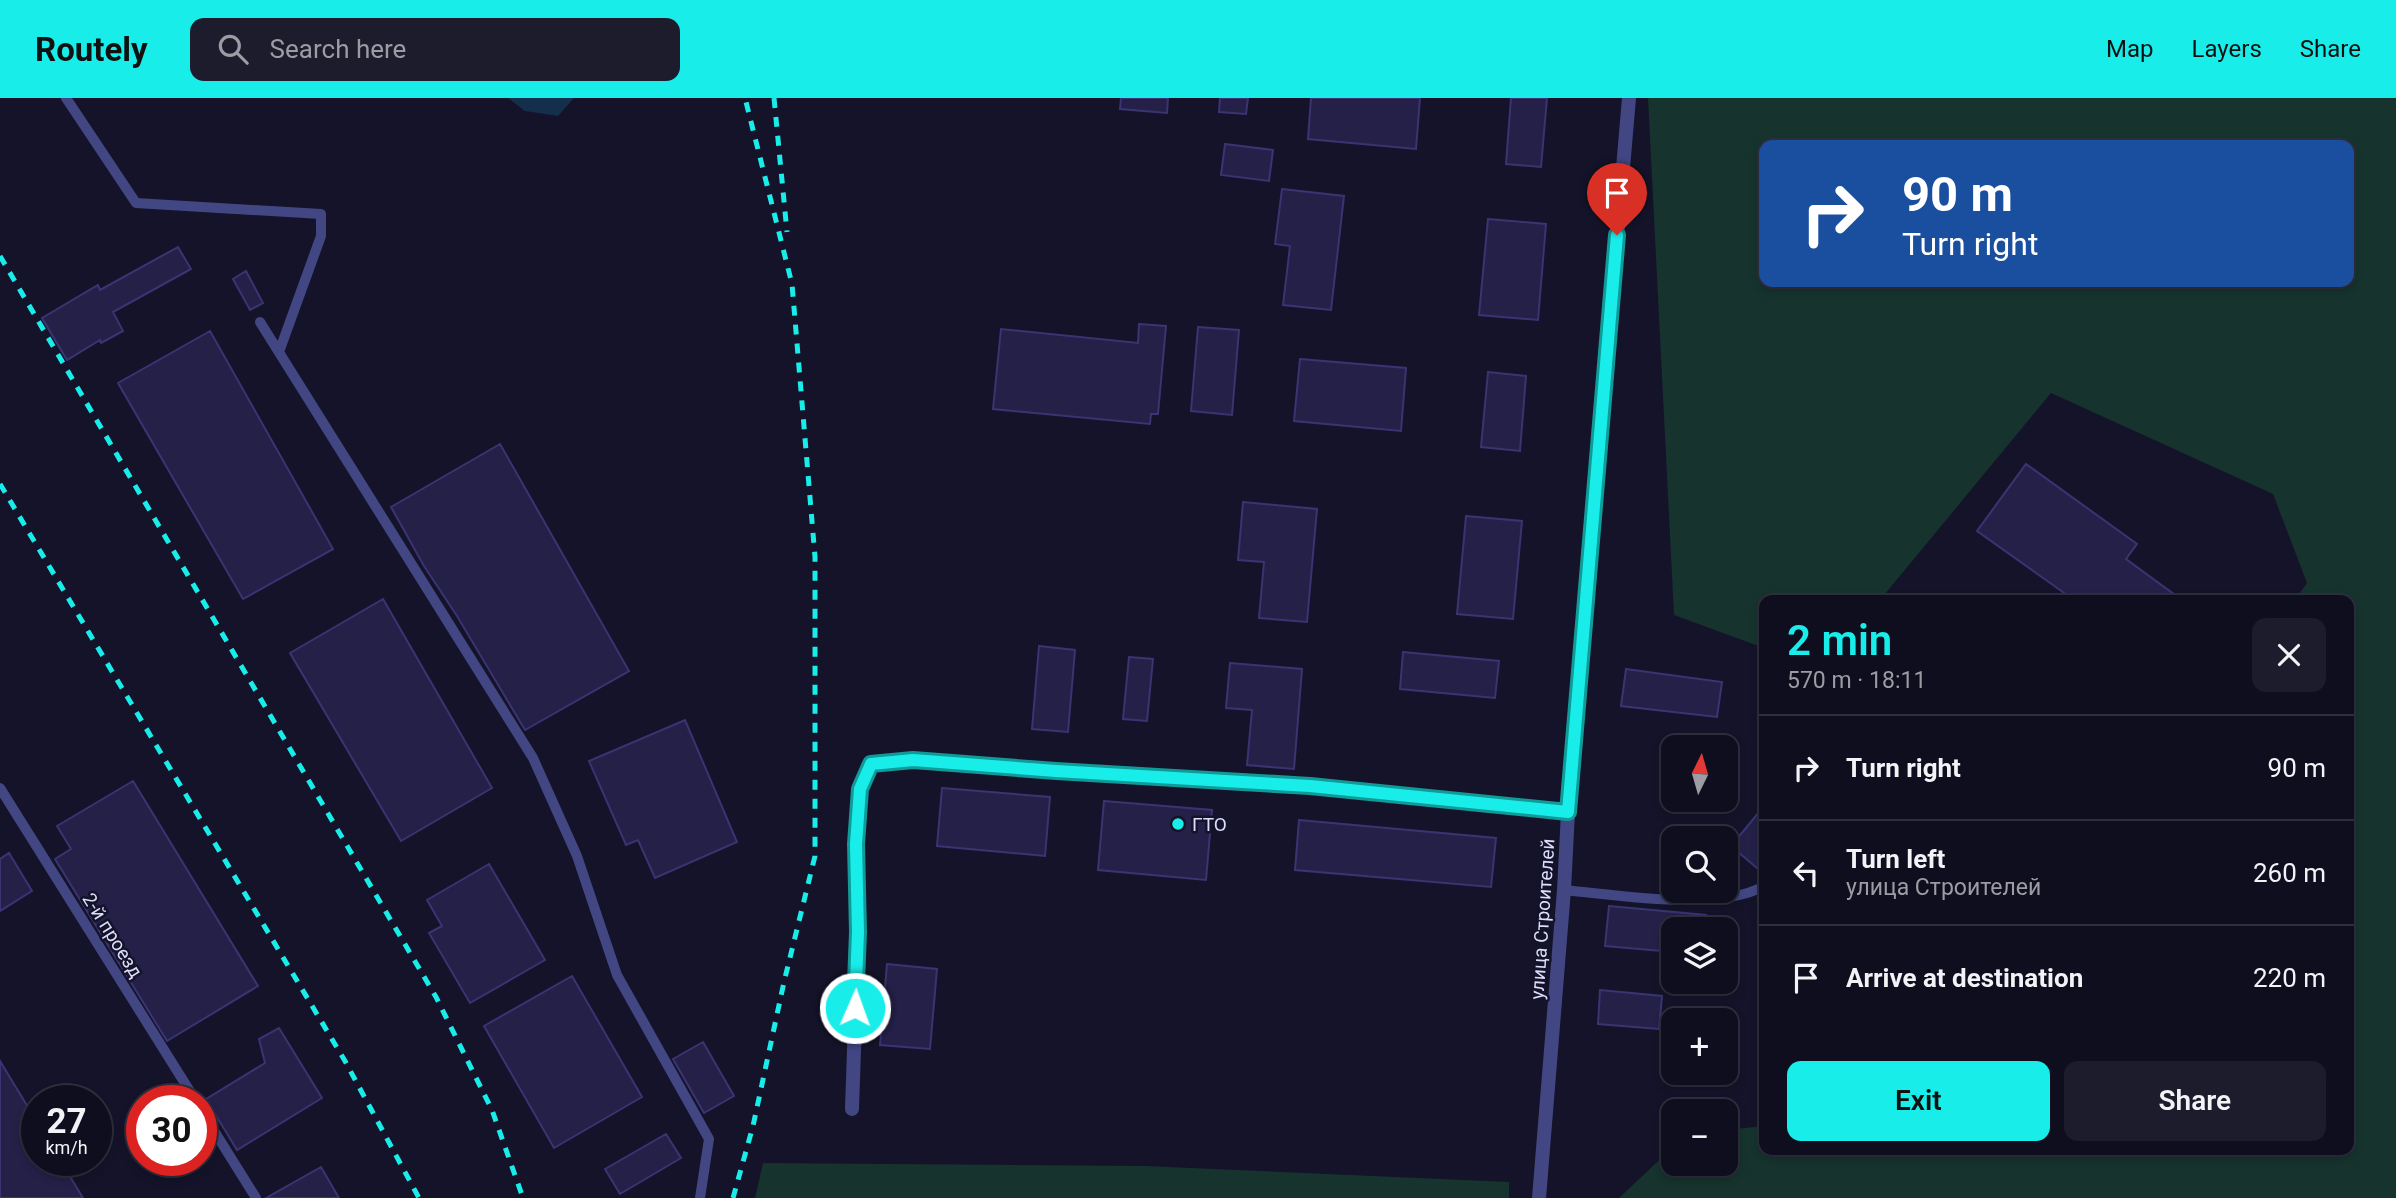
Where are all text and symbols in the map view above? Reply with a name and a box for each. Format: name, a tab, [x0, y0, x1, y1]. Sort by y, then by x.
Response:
search box	[190, 18, 680, 81]
text: Routely	[35, 30, 148, 69]
icon: search	[214, 30, 252, 68]
text: Search here	[270, 34, 406, 64]
text: Map	[2106, 35, 2154, 63]
text: Layers	[2192, 35, 2262, 63]
text: Share	[2300, 35, 2361, 63]
pin	[1587, 163, 1647, 235]
text: 90 m	[1902, 166, 2013, 223]
icon: right	[1787, 168, 1878, 259]
icon: arrive	[1598, 174, 1636, 212]
text: Turn right	[1902, 225, 2038, 263]
text: 2 min	[1787, 616, 1892, 665]
button: close	[2252, 618, 2326, 692]
text: 570 m · 18:11	[1787, 667, 1926, 694]
north arrow	[1661, 735, 1738, 812]
map controls	[1661, 735, 1738, 1176]
icon: right	[1787, 749, 1825, 787]
text: Turn right	[1846, 753, 1961, 783]
text: 90 m	[2268, 753, 2326, 783]
place label: ГТО	[1192, 813, 1227, 836]
marker: ГТО	[1170, 816, 1186, 832]
button: search	[1661, 826, 1738, 903]
street label: улица Строителей	[1525, 838, 1560, 1000]
text: Turn left	[1846, 844, 1945, 874]
icon: left	[1787, 854, 1825, 892]
text: 260 m	[2253, 858, 2326, 888]
text: улица Строителей	[1846, 874, 2041, 901]
street label: 2-й проезд	[78, 889, 148, 982]
button: layers	[1661, 917, 1738, 994]
icon: arrive	[1787, 959, 1825, 997]
text: Arrive at destination	[1846, 963, 2083, 993]
text: 220 m	[2253, 963, 2326, 993]
position arrow	[818, 971, 892, 1045]
button: +	[1661, 1008, 1738, 1085]
button: Exit	[1787, 1061, 2050, 1141]
button: Share	[2064, 1061, 2326, 1141]
speed limit sign: 30	[126, 1085, 217, 1176]
button: −	[1661, 1099, 1738, 1176]
text: 27	[46, 1101, 87, 1142]
text: km/h	[45, 1137, 88, 1158]

